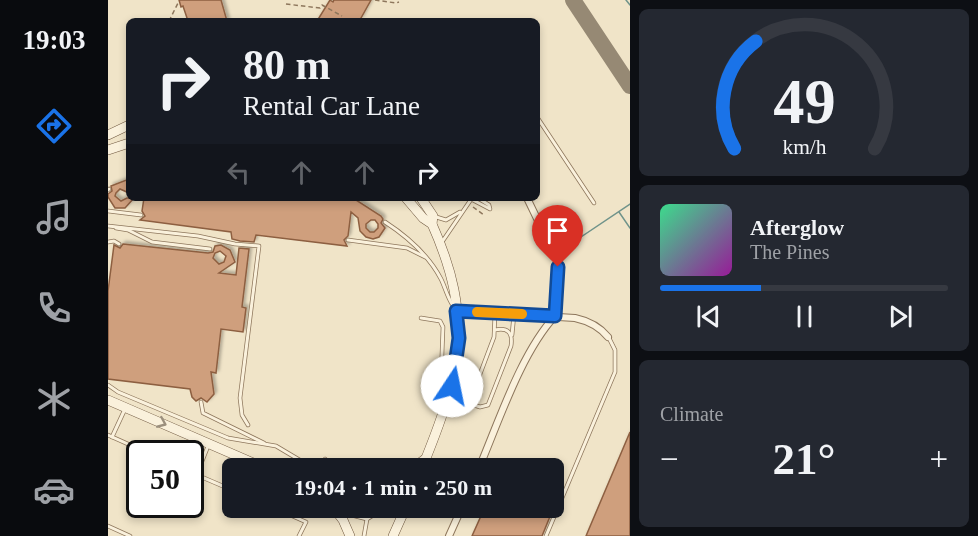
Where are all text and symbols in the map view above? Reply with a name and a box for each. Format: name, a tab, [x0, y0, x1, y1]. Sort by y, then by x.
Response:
text: 19:03	[23, 25, 86, 55]
icon: right	[144, 42, 222, 120]
text: 80 m	[243, 42, 331, 88]
text: 49	[773, 68, 835, 137]
text: Rental Car Lane	[243, 91, 420, 121]
icon: directions	[33, 105, 75, 147]
text: km/h	[782, 136, 826, 160]
icon: left	[222, 156, 255, 189]
icon: ahead	[285, 156, 318, 189]
icon: ahead	[348, 156, 381, 189]
icon: right	[411, 156, 444, 189]
icon: music	[33, 196, 75, 238]
pin	[532, 205, 583, 267]
icon: arrive	[541, 214, 574, 247]
text: Afterglow	[750, 215, 844, 240]
text: The Pines	[750, 241, 829, 263]
icon: phone	[33, 287, 75, 329]
icon: previous	[692, 300, 725, 333]
icon: pause	[788, 300, 821, 333]
icon: next	[884, 300, 917, 333]
position arrow	[420, 354, 484, 418]
icon: climate	[33, 378, 75, 420]
text: Climate	[660, 403, 723, 425]
one-way arrow	[155, 416, 166, 428]
text: 21°	[773, 434, 836, 484]
speed limit sign: 50	[126, 440, 204, 518]
text: −	[660, 441, 679, 477]
text: +	[929, 441, 948, 477]
icon: car	[33, 469, 75, 511]
text: 19:04 · 1 min · 250 m	[294, 475, 492, 500]

